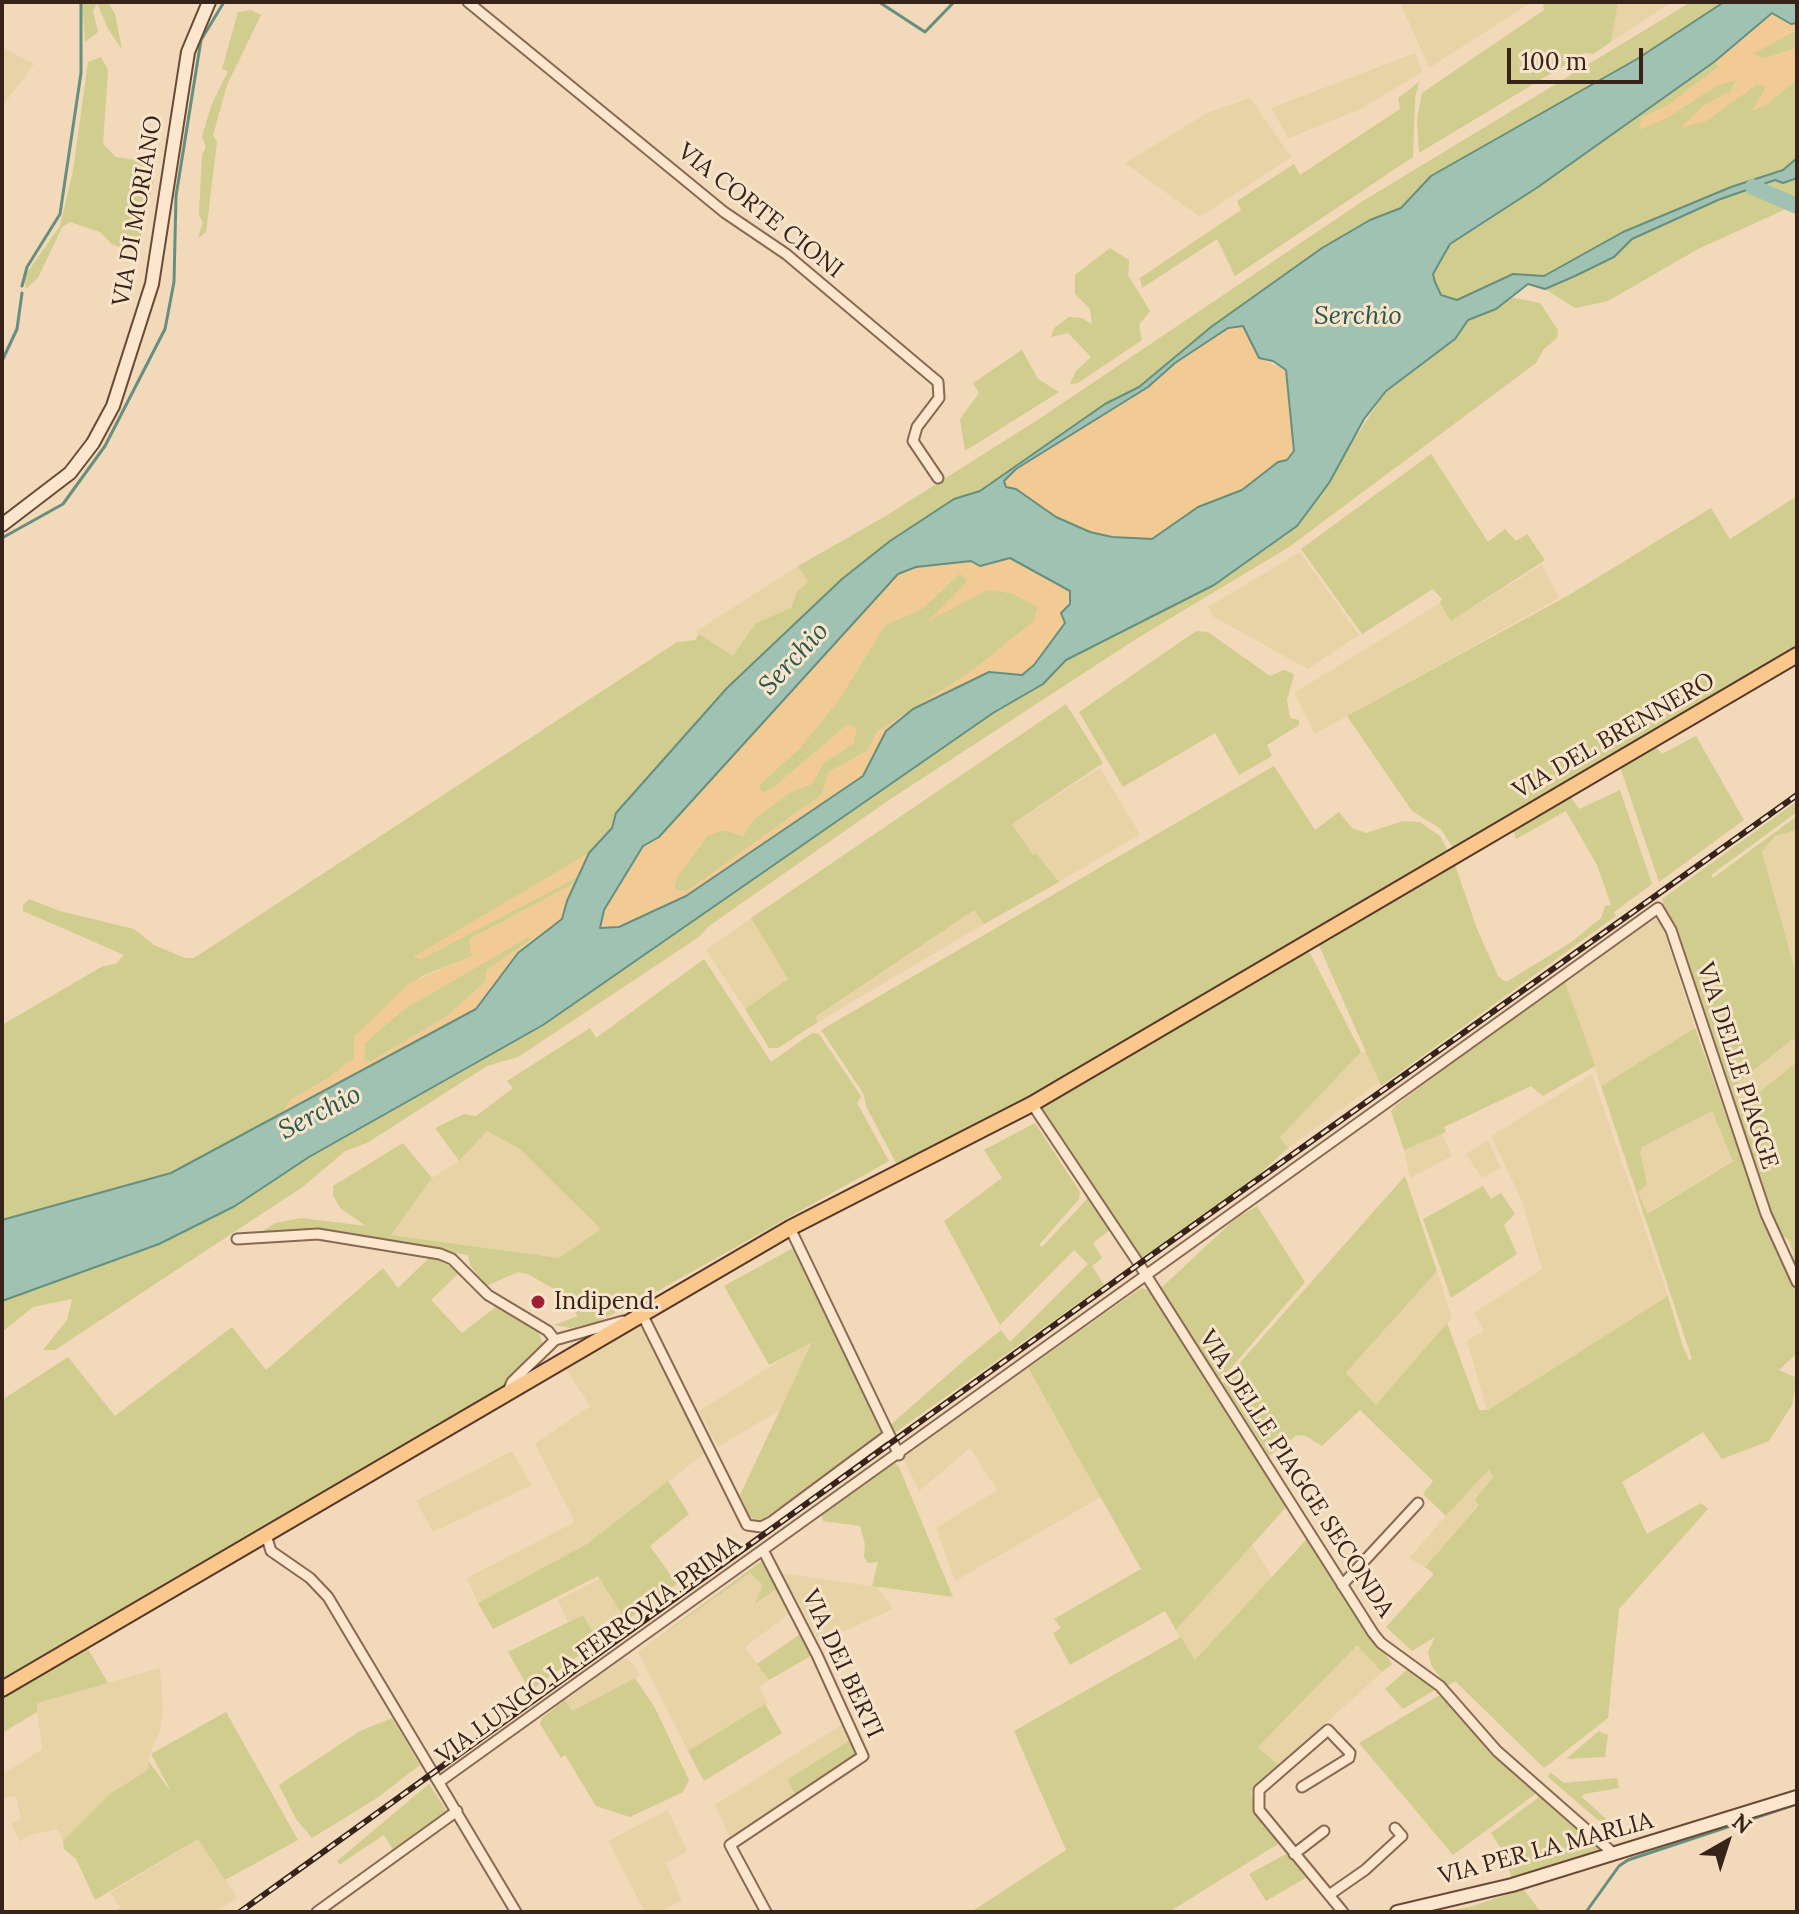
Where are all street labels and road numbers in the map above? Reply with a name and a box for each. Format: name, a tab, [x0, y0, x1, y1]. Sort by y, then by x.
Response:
street label: VIA DI MORIANO	[107, 113, 169, 309]
street label: VIA CORTE CIONI	[672, 137, 848, 285]
street label: VIA DEL BRENNERO	[1508, 666, 1720, 806]
street label: VIA DELLE PIAGGE	[1690, 959, 1784, 1173]
street label: VIA DELLE PIAGGE SECONDA	[1192, 1325, 1400, 1623]
street label: VIA LUNGO LA FERROVIA PRIMA	[431, 1529, 747, 1771]
street label: VIA DEI BERTI	[795, 1585, 889, 1743]
street label: VIA PER LA MARLIA	[1436, 1807, 1656, 1891]

